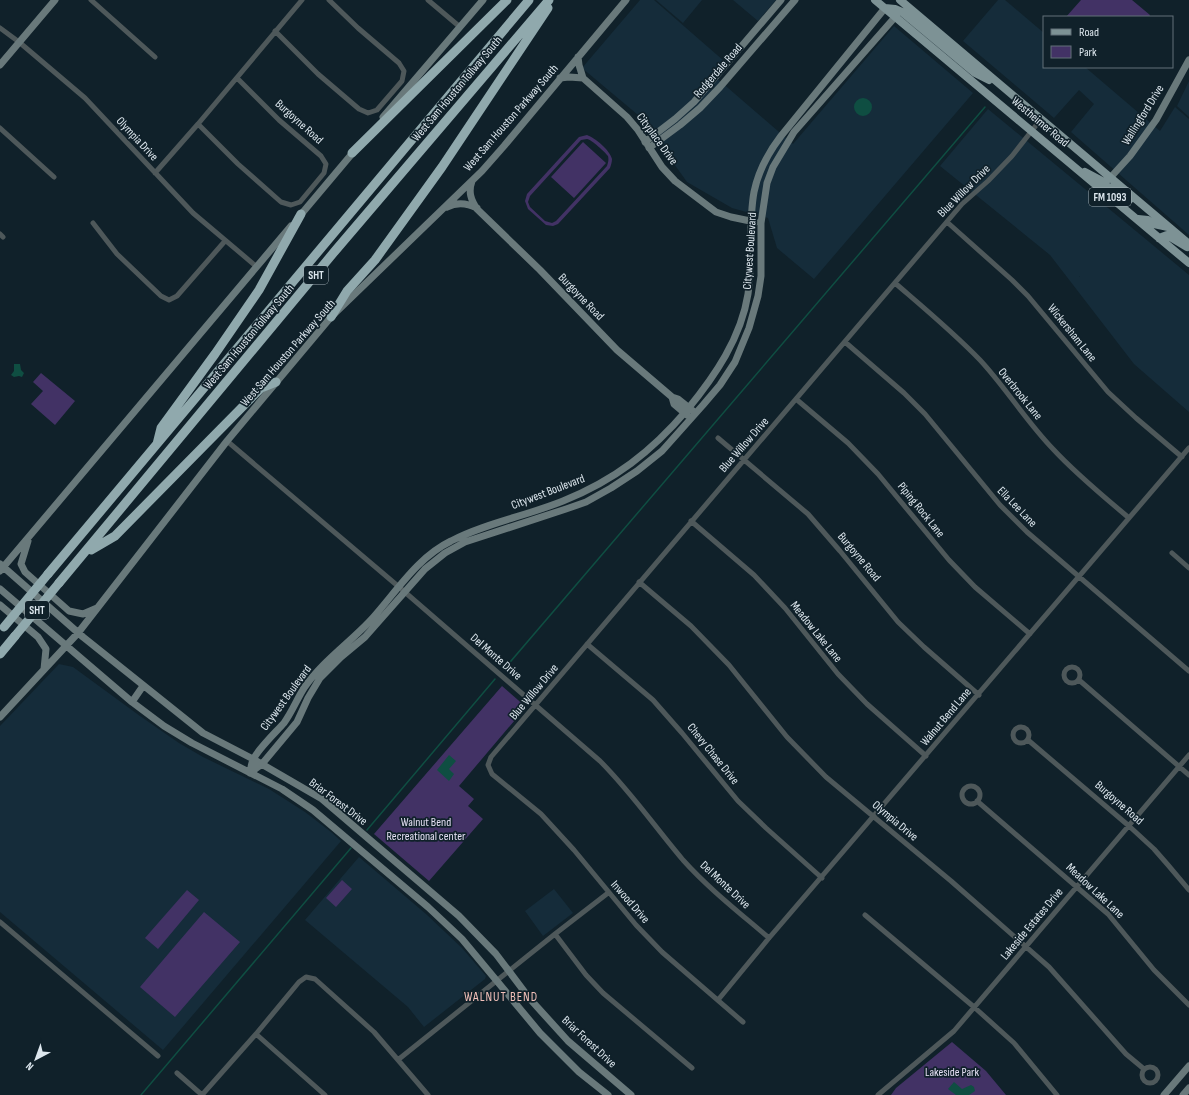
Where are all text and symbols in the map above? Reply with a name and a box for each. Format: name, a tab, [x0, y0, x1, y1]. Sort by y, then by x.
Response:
legend	[1043, 16, 1173, 68]
text: Road	[1079, 25, 1099, 40]
street label: West Sam Houston Tollway South	[409, 33, 505, 145]
street label: Rodgerdale Road	[690, 41, 746, 101]
text: Park	[1079, 45, 1097, 60]
street label: West Sam Houston Parkway South	[460, 61, 562, 175]
street label: Wallingford Drive	[1119, 82, 1168, 148]
street label: Westheimer Road	[1008, 94, 1072, 150]
street label: Burgoyne Road	[272, 96, 326, 148]
street label: Cityplace Drive	[633, 110, 681, 168]
street label: Olympia Drive	[113, 114, 161, 164]
street label: Blue Willow Drive	[935, 161, 994, 220]
road number: FM 1093	[1089, 188, 1131, 206]
street label: Citywest Boulevard	[740, 212, 760, 290]
road number: SHT	[304, 266, 328, 284]
street label: Burgoyne Road	[555, 270, 607, 324]
street label: West Sam Houston Tollway South	[201, 281, 297, 393]
street label: West Sam Houston Parkway South	[237, 296, 339, 410]
street label: Wickersham Lane	[1044, 301, 1100, 365]
street label: Overbrook Lane	[995, 365, 1046, 423]
street label: Blue Willow Drive	[716, 414, 772, 476]
street label: Citywest Boulevard	[509, 471, 587, 513]
street label: Piping Rock Lane	[894, 479, 948, 541]
street label: Ella Lee Lane	[994, 484, 1040, 531]
street label: Burgoyne Road	[834, 529, 884, 585]
street label: Meadow Lake Lane	[787, 598, 845, 666]
road number: SHT	[25, 601, 49, 619]
street label: Del Monte Drive	[467, 631, 525, 684]
street label: Blue Willow Drive	[506, 661, 562, 723]
street label: Citywest Boulevard	[257, 662, 315, 734]
street label: Walnut Bend Lane	[917, 685, 975, 749]
street label: Chevy Chase Drive	[684, 720, 742, 788]
street label: Briar Forest Drive	[306, 775, 370, 829]
street label: Burgoyne Road	[1092, 778, 1146, 828]
street label: Olympia Drive	[869, 798, 921, 845]
park label: Walnut Bend Recreational center	[386, 815, 466, 844]
street label: Del Monte Drive	[697, 858, 753, 912]
street label: Meadow Lake Lane	[1063, 860, 1127, 922]
street label: Inwood Drive	[607, 877, 653, 927]
street label: Lakeside Estates Drive	[997, 885, 1067, 963]
district label: WALNUT BEND	[464, 989, 538, 1005]
street label: Briar Forest Drive	[559, 1013, 620, 1071]
north arrow	[16, 1039, 56, 1079]
text: N	[23, 1059, 36, 1073]
park label: Lakeside Park	[925, 1065, 979, 1080]

